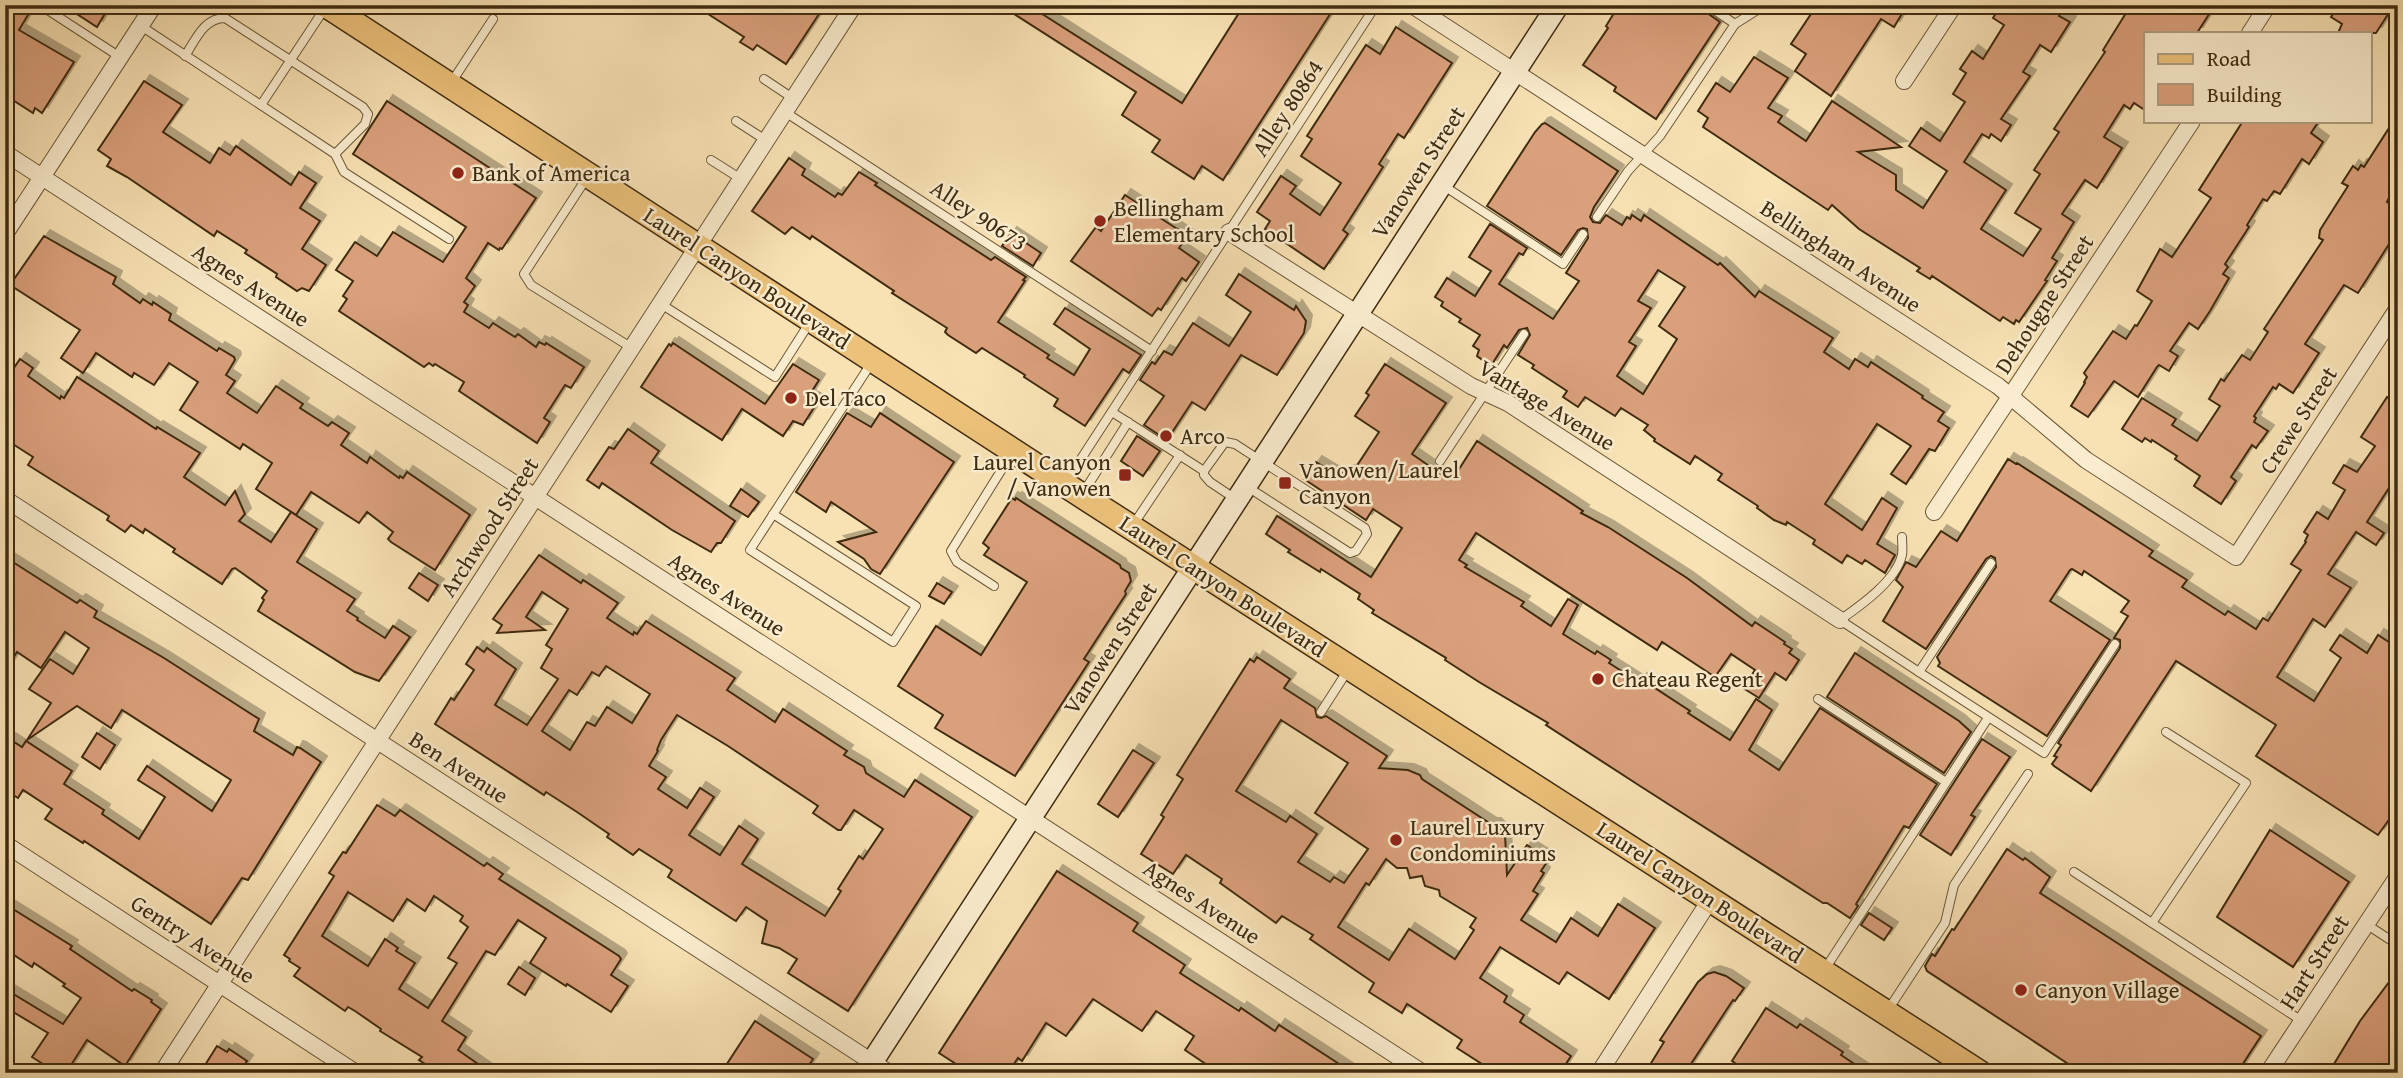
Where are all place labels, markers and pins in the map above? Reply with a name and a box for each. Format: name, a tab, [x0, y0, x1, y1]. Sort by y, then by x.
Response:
place label: Bank of America	[472, 156, 630, 189]
marker: Bank of America	[450, 165, 466, 181]
place label: Bellingham Elementary School	[1114, 191, 1294, 250]
marker: Bellingham Elementary School	[1092, 213, 1108, 229]
place label: Del Taco	[805, 381, 886, 414]
marker: Del Taco	[783, 390, 799, 406]
place label: Arco	[1180, 419, 1225, 452]
marker: Arco	[1158, 428, 1174, 444]
place label: Laurel Canyon / Vanowen	[973, 445, 1111, 504]
place label: Vanowen/Laurel Canyon	[1299, 453, 1459, 512]
marker: Laurel Canyon / Vanowen	[1117, 467, 1133, 483]
marker: Vanowen/Laurel Canyon	[1277, 475, 1293, 491]
place label: Chateau Regent	[1612, 662, 1763, 695]
marker: Chateau Regent	[1590, 671, 1606, 687]
place label: Laurel Luxury Condominiums	[1410, 810, 1556, 869]
marker: Laurel Luxury Condominiums	[1388, 832, 1404, 848]
place label: Canyon Village	[2035, 973, 2180, 1006]
marker: Canyon Village	[2013, 982, 2029, 998]

